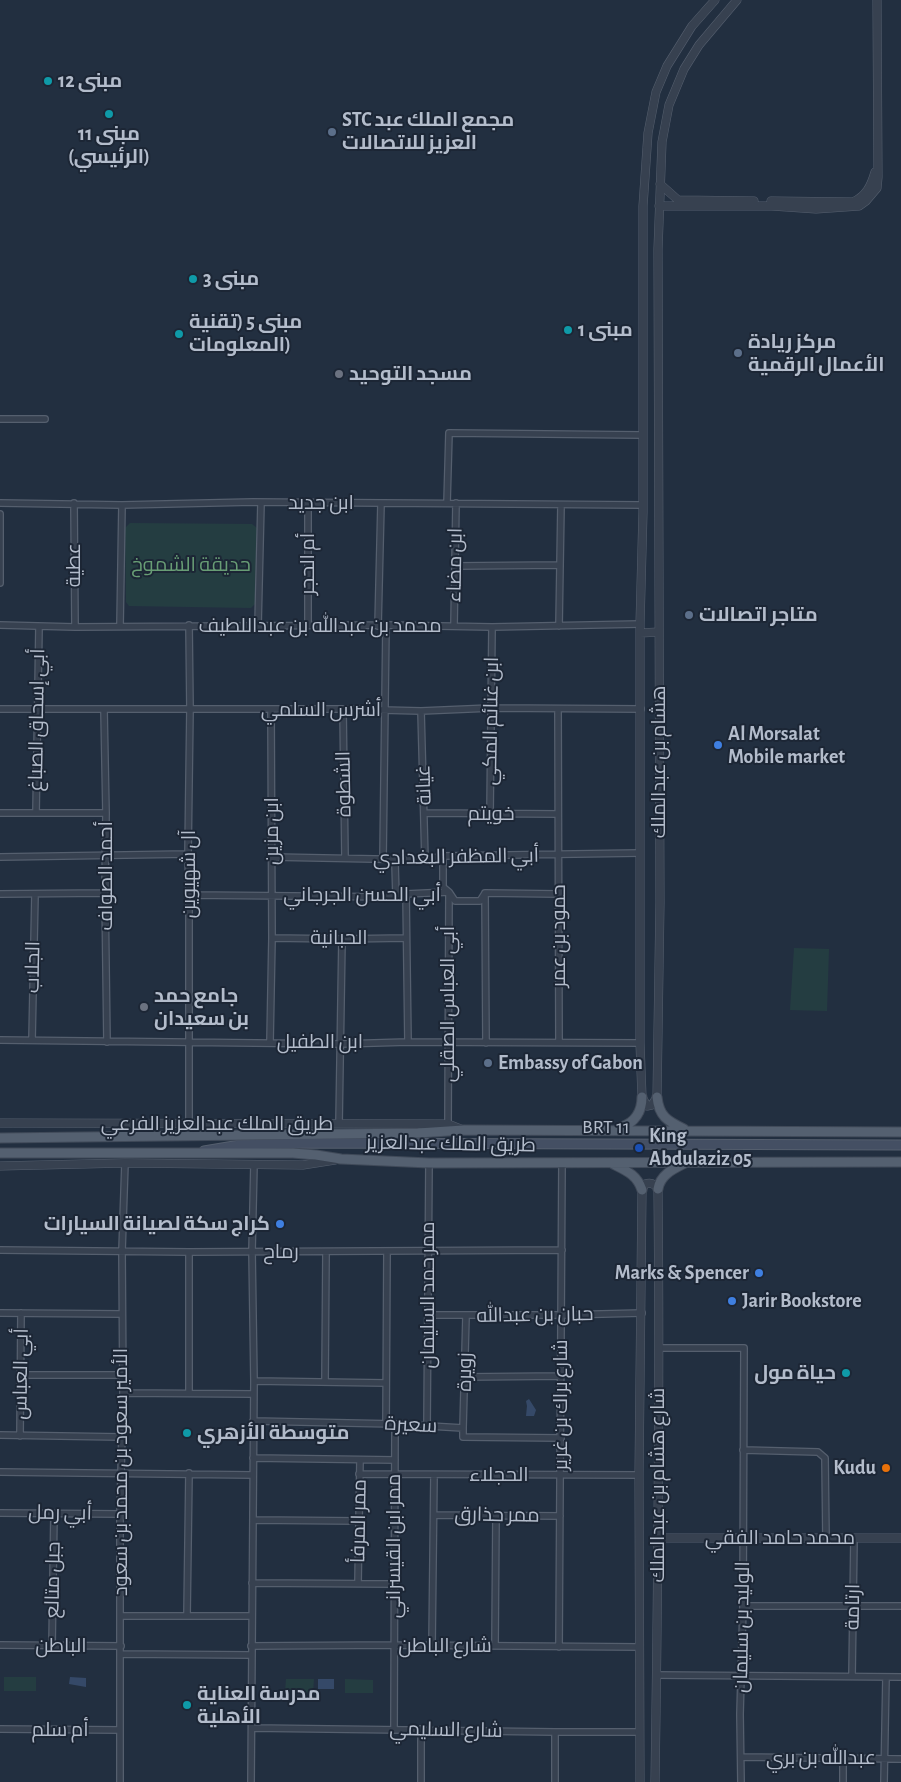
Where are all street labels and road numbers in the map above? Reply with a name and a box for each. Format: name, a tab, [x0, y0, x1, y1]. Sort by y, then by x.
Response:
street label: ابن جديد	[288, 491, 354, 515]
street label: ابن مضاء	[442, 527, 468, 603]
street label: أم الحجر	[296, 533, 320, 595]
street label: عطية	[62, 543, 86, 587]
street label: محمد بن عبدالله بن عبداللطيف	[198, 614, 442, 638]
street label: أبي إسحاق الصباغ	[24, 648, 50, 792]
street label: ابن غنائم المكي	[478, 656, 504, 786]
street label: هشام بن عبدالملك	[647, 686, 671, 838]
street label: أشرس السلمي	[261, 698, 381, 722]
street label: الشطوة	[331, 751, 357, 817]
street label: غيانة	[411, 764, 437, 806]
street label: ابن مزين	[260, 797, 284, 865]
street label: خويتم	[467, 802, 515, 826]
street label: أحمد الصواف	[94, 821, 118, 931]
street label: آل شهيوين	[177, 830, 201, 918]
street label: أبي المظفر البغدادي	[373, 844, 539, 870]
street label: أبي الحسن الجرجاني	[283, 883, 441, 907]
street label: حمود بن عمر	[547, 884, 571, 988]
street label: الحبانية	[310, 926, 368, 950]
street label: أبي العباس الصقلي	[436, 926, 460, 1082]
street label: الجلاب	[21, 941, 45, 993]
street label: ابن الطفيل	[277, 1030, 363, 1054]
street label: طريق الملك عبدالعزيز الفرعي	[101, 1112, 333, 1136]
street label: BRT 11	[582, 1115, 630, 1139]
street label: طريق الملك عبدالعزيز	[366, 1131, 536, 1157]
street label: ممر حمد السليمان	[416, 1221, 440, 1369]
street label: رماح	[263, 1240, 299, 1264]
street label: حبان بن عبدالله	[476, 1302, 594, 1328]
street label: أبي العباس	[8, 1328, 34, 1420]
street label: شارع براك بن غرير	[549, 1339, 573, 1471]
street label: الأمير سعود بن محمد بن سعود	[109, 1348, 133, 1596]
street label: زويرة	[453, 1352, 477, 1392]
street label: شارع هشام بن عبدالملك	[646, 1388, 670, 1582]
street label: سعيرة	[384, 1412, 438, 1438]
street label: الحجلاء	[469, 1463, 529, 1487]
street label: ممر ابن القيسراني	[382, 1474, 406, 1618]
street label: ممر المرفأ	[346, 1479, 372, 1563]
street label: أبي رمل	[28, 1500, 92, 1526]
street label: ممر حذارق	[454, 1502, 540, 1528]
street label: محمد حامد الفقي	[705, 1526, 855, 1550]
street label: جبل متالع	[40, 1541, 66, 1619]
street label: الوليد بن سليمان	[729, 1561, 755, 1693]
street label: ارتامة	[841, 1584, 865, 1630]
street label: الباطن	[35, 1634, 87, 1658]
street label: شارع الباطن	[398, 1634, 492, 1658]
street label: شارع السليمي	[389, 1717, 503, 1743]
street label: أم سلم	[31, 1718, 89, 1742]
street label: عبدالله بن بري	[766, 1746, 876, 1770]

